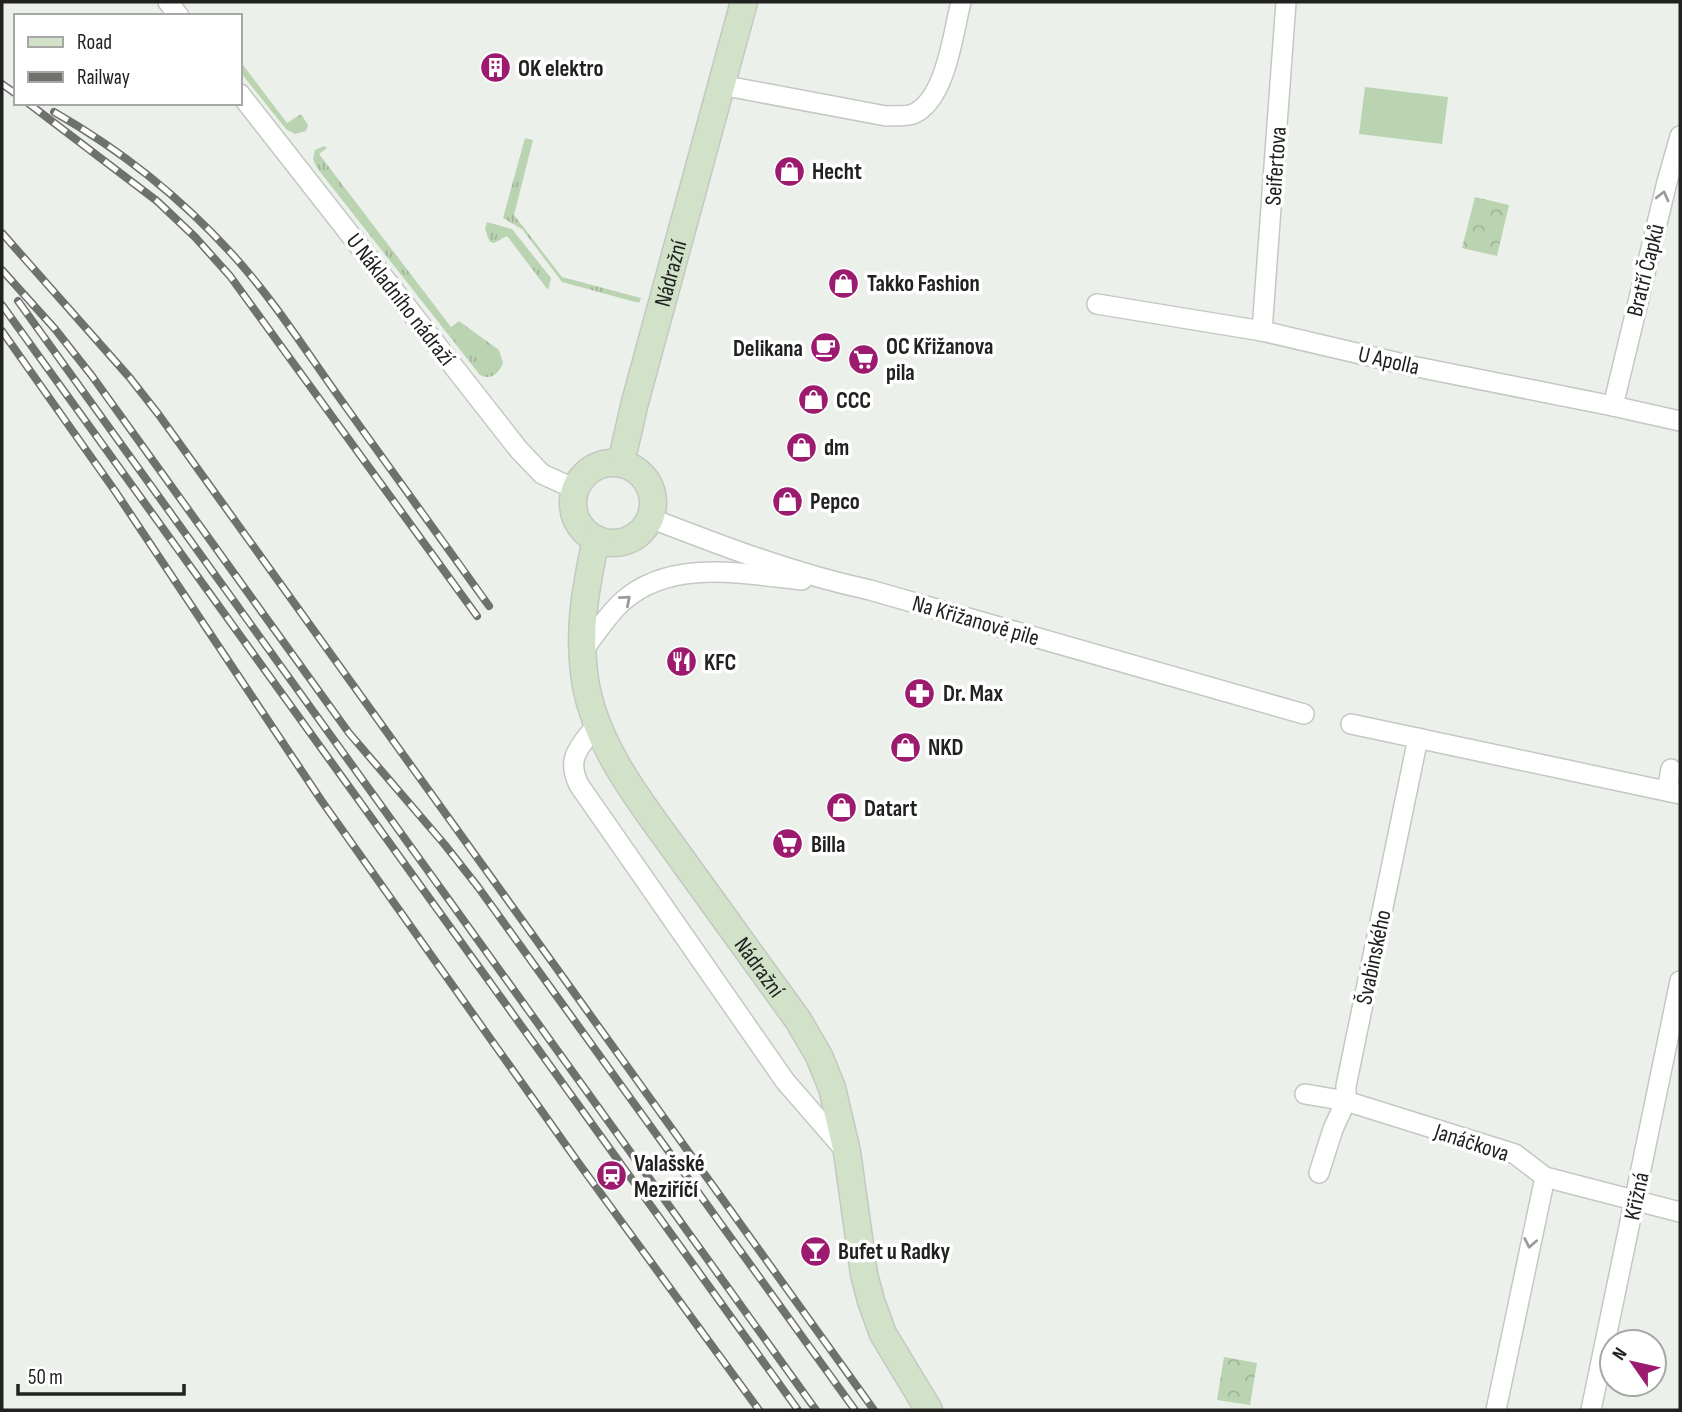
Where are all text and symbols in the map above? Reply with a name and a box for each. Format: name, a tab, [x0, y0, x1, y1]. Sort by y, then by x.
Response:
legend	[14, 14, 242, 105]
text: Road	[77, 30, 112, 55]
building icon: OK elektro	[478, 51, 512, 85]
place label: OK elektro	[518, 55, 603, 83]
text: Railway	[77, 65, 130, 90]
street label: Seifertova	[1259, 126, 1293, 207]
shop icon: Hecht	[772, 154, 806, 188]
place label: Hecht	[812, 158, 862, 186]
one-way arrow	[1655, 190, 1669, 202]
street label: Bratří Čapků	[1621, 221, 1671, 319]
street label: U Nákladního nádraží	[340, 228, 461, 372]
street label: Nádražní	[649, 237, 694, 310]
shop icon: Takko Fashion	[827, 266, 861, 300]
place label: Takko Fashion	[867, 270, 980, 298]
cafe icon: Delikana	[809, 331, 843, 365]
place label: OC Křižanova pila	[886, 333, 993, 387]
place label: Delikana	[733, 335, 803, 363]
street label: U Apolla	[1356, 340, 1422, 382]
supermarket icon: OC Křižanova pila	[846, 342, 880, 376]
shop icon: CCC	[796, 383, 830, 417]
place label: CCC	[836, 387, 871, 415]
shop icon: dm	[784, 430, 818, 464]
place label: dm	[824, 434, 849, 462]
shop icon: Pepco	[770, 484, 804, 518]
place label: Pepco	[810, 488, 860, 516]
street label: Na Křižanově pile	[909, 589, 1042, 652]
one-way arrow	[618, 596, 631, 608]
restaurant icon: KFC	[664, 645, 698, 679]
place label: KFC	[704, 649, 736, 677]
pharmacy icon: Dr. Max	[903, 676, 937, 710]
place label: Dr. Max	[943, 680, 1003, 708]
shop icon: NKD	[888, 730, 922, 764]
place label: NKD	[928, 734, 963, 762]
shop icon: Datart	[824, 791, 858, 825]
place label: Datart	[864, 795, 918, 823]
supermarket icon: Billa	[771, 827, 805, 861]
place label: Billa	[811, 831, 845, 859]
street label: Švabinského	[1350, 907, 1398, 1007]
street label: Nádražní	[728, 932, 791, 1004]
street label: Janáčkova	[1430, 1117, 1512, 1168]
place label: Valašské Meziříčí	[634, 1150, 704, 1204]
station icon: Valašské Meziříčí	[594, 1159, 628, 1193]
street label: Křižná	[1618, 1170, 1656, 1223]
bar icon: Bufet u Radky	[798, 1234, 832, 1268]
one-way arrow	[1523, 1237, 1538, 1249]
place label: Bufet u Radky	[838, 1238, 951, 1266]
north arrow	[1598, 1328, 1668, 1398]
text: N	[1608, 1344, 1633, 1365]
scale bar	[18, 1352, 184, 1396]
text: 50 m	[28, 1365, 63, 1390]

